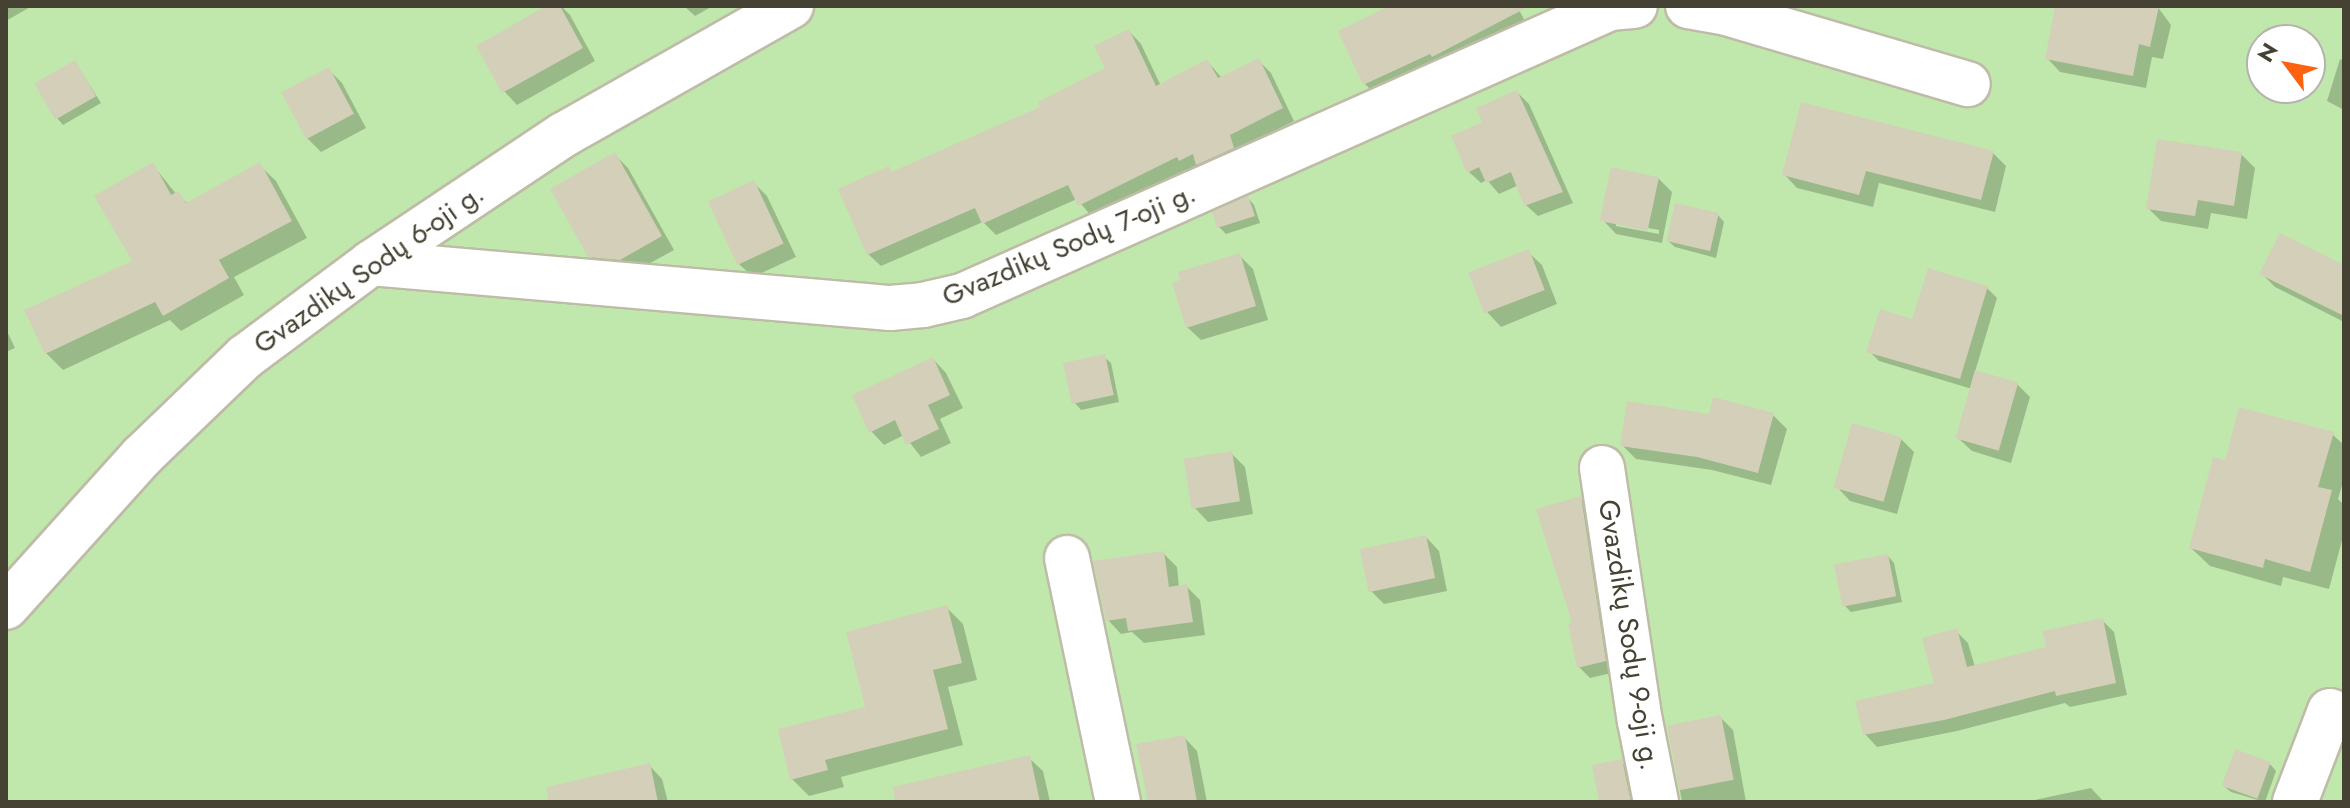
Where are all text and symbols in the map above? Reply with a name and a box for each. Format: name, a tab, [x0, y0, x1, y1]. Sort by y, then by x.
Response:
north arrow	[2246, 24, 2326, 104]
text: N	[2249, 36, 2286, 68]
street label: Gvazdikų Sodų 7-oji g.	[937, 176, 1201, 314]
street label: Gvazdikų Sodų 6-oji g.	[247, 177, 491, 361]
street label: Gvazdikų Sodų 9-oji g.	[1591, 497, 1667, 773]

